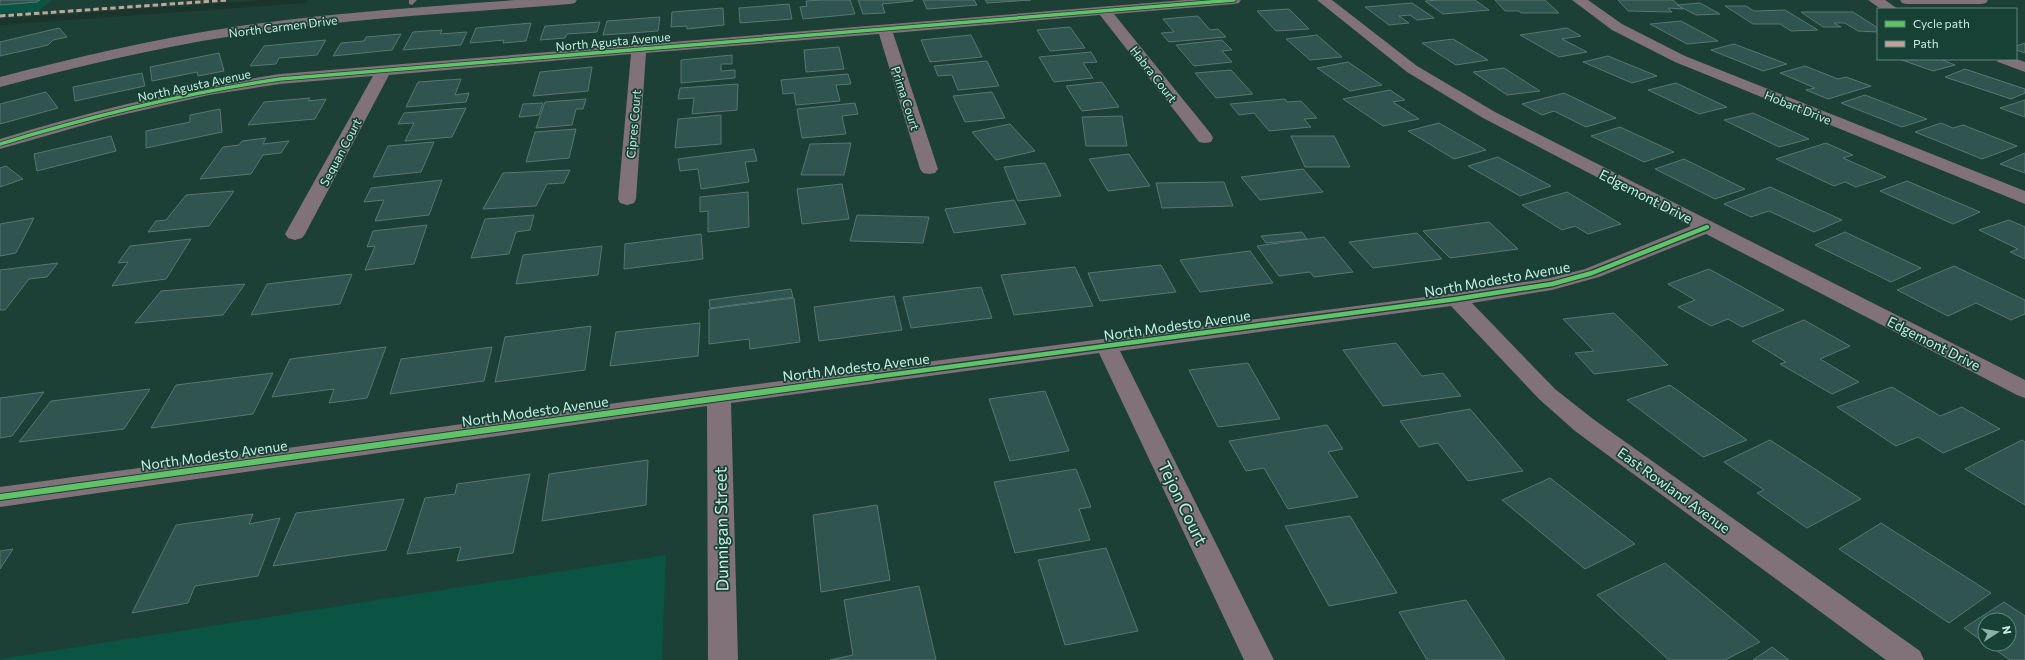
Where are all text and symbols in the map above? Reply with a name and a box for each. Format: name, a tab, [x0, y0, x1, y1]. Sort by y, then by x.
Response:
legend	[1877, 8, 2017, 60]
street label: North Carmen Drive	[228, 12, 338, 40]
text: Cycle path	[1913, 16, 1970, 30]
street label: North Agusta Avenue	[555, 29, 671, 53]
text: Path	[1913, 36, 1939, 50]
street label: Habra Court	[1128, 43, 1180, 105]
street label: Prima Court	[889, 64, 923, 132]
street label: North Agusta Avenue	[136, 66, 252, 104]
street label: Hobart Drive	[1763, 87, 1833, 127]
street label: Cipres Court	[623, 89, 643, 159]
street label: Sequan Court	[316, 116, 364, 188]
street label: Edgemont Drive	[1597, 165, 1695, 227]
street label: North Modesto Avenue	[1423, 258, 1571, 300]
street label: North Modesto Avenue	[1103, 306, 1251, 344]
street label: Edgemont Drive	[1885, 312, 1983, 374]
street label: North Modesto Avenue	[782, 350, 930, 384]
street label: North Modesto Avenue	[461, 392, 609, 430]
street label: North Modesto Avenue	[140, 436, 288, 474]
street label: East Rowland Avenue	[1614, 443, 1734, 537]
street label: Tejon Court	[1154, 457, 1212, 549]
street label: Dunnigan Street	[709, 466, 733, 592]
north arrow	[1977, 612, 2017, 652]
text: N	[2000, 624, 2014, 635]

